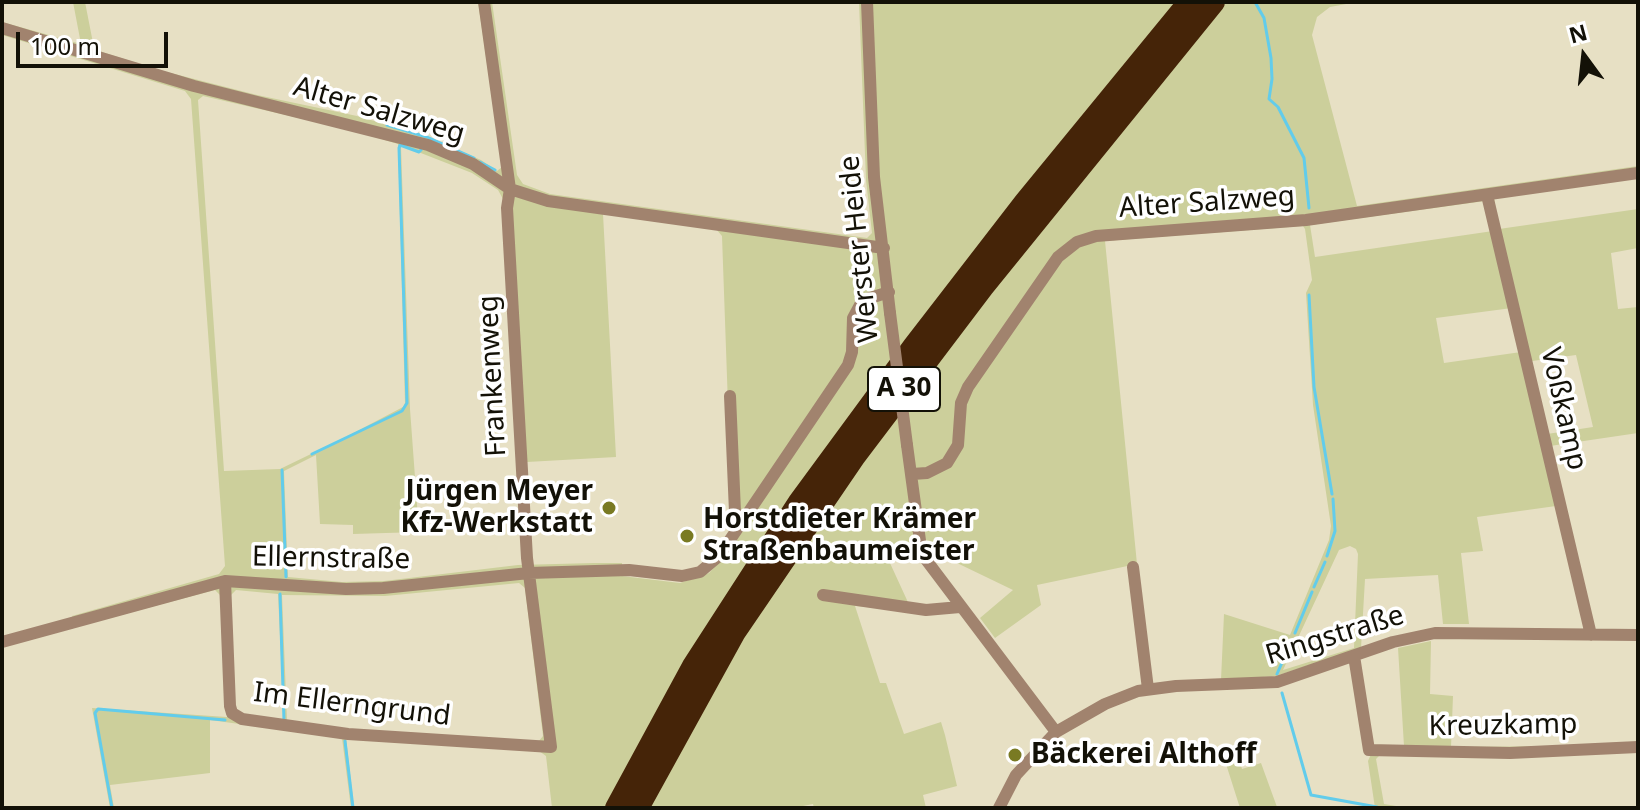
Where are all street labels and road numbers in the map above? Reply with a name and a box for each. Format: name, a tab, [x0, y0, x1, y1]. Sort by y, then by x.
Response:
street label: Alter Salzweg	[290, 71, 468, 151]
street label: Werster Heide	[833, 154, 887, 344]
street label: Alter Salzweg	[1118, 180, 1296, 226]
street label: Frankenweg	[472, 294, 514, 458]
street label: Voßkamp	[1533, 344, 1593, 474]
road number: A 30	[868, 367, 940, 411]
street label: Ellernstraße	[252, 541, 410, 577]
street label: Ringstraße	[1262, 599, 1408, 673]
street label: Im Ellerngrund	[252, 676, 452, 734]
street label: Kreuzkamp	[1428, 708, 1578, 744]

